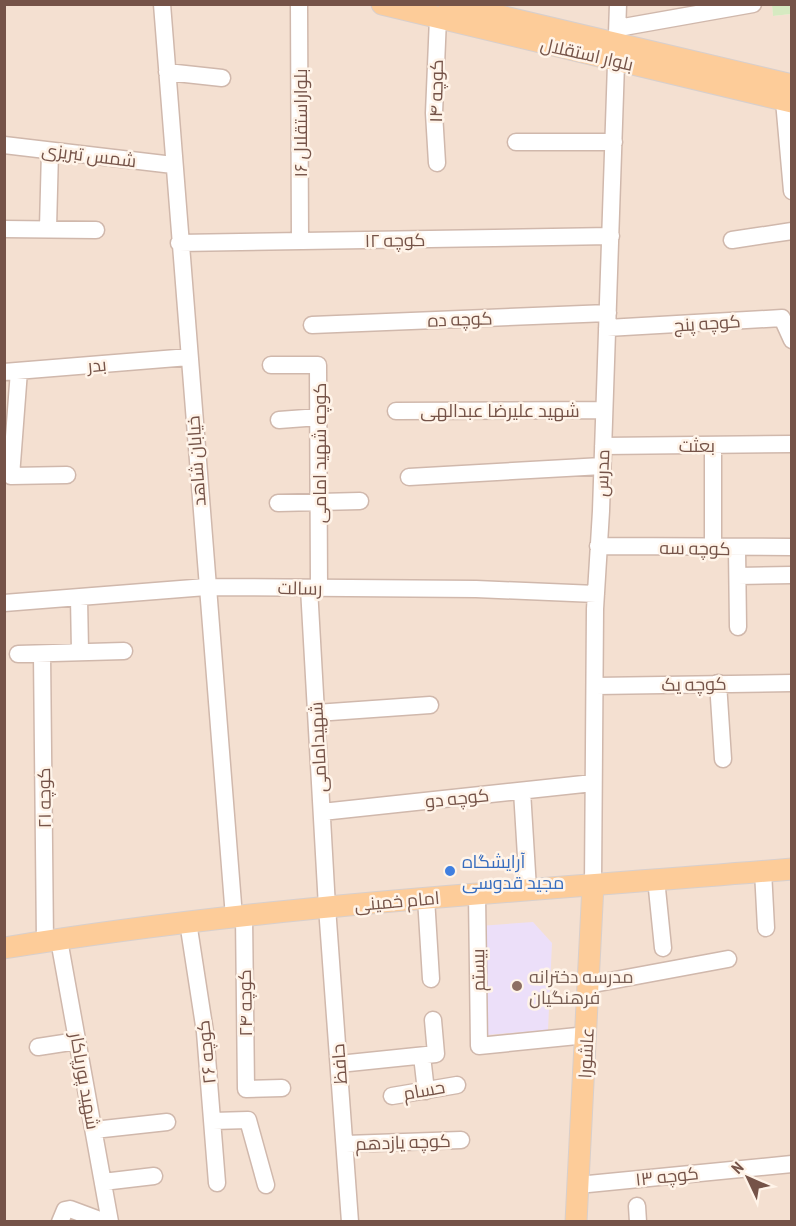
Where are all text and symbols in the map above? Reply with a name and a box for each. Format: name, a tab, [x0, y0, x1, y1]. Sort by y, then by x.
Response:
street label: بلوار استقلال	[538, 32, 636, 76]
street label: کوچه ۱۴	[424, 59, 449, 123]
street label: بلواراستقلال ۱۶	[289, 69, 312, 177]
street label: شمس تبریزی	[40, 138, 138, 172]
street label: کوچه ۱۲	[364, 228, 426, 253]
street label: کوچه ده	[427, 306, 493, 333]
street label: کوچه پنج	[673, 309, 741, 338]
street label: بدر	[85, 353, 108, 377]
street label: کوچه شهید امامی	[308, 383, 332, 523]
street label: شهید علیرضا عبدالهی	[420, 399, 580, 422]
street label: خیابان شاهد	[181, 415, 211, 507]
street label: بعثت	[679, 434, 715, 457]
street label: مدرس	[590, 449, 614, 497]
street label: کوچه سه	[659, 536, 731, 561]
street label: رسالت	[278, 576, 322, 600]
street label: کوچه یک	[661, 672, 727, 697]
street label: شهیدامامی	[304, 701, 332, 793]
street label: کوچه ۲۱	[32, 767, 57, 829]
street label: کوچه دو	[424, 783, 490, 814]
place label: آرایشگاه مجید قدوسی	[462, 850, 564, 894]
marker: آرایشگاه مجید قدوسی	[443, 864, 457, 878]
street label: امام خمینی	[353, 886, 441, 917]
street label: بیستم	[466, 948, 491, 992]
place label: مدرسه دخترانه فرهنگیان	[529, 965, 633, 1009]
street label: کوچه ۲۴	[233, 969, 258, 1037]
marker: مدرسه دخترانه فرهنگیان	[510, 979, 524, 993]
street label: کوچه ۲۶	[191, 1019, 222, 1085]
street label: عاشورا	[573, 1027, 599, 1079]
street label: شهید پورپاکار	[64, 1030, 105, 1132]
street label: حافظ	[326, 1043, 352, 1085]
street label: حسام	[401, 1075, 447, 1106]
street label: کوچه یازدهم	[355, 1129, 451, 1156]
north arrow	[718, 1148, 778, 1208]
text: N	[727, 1158, 747, 1178]
street label: کوچه ۱۳	[634, 1161, 700, 1192]

